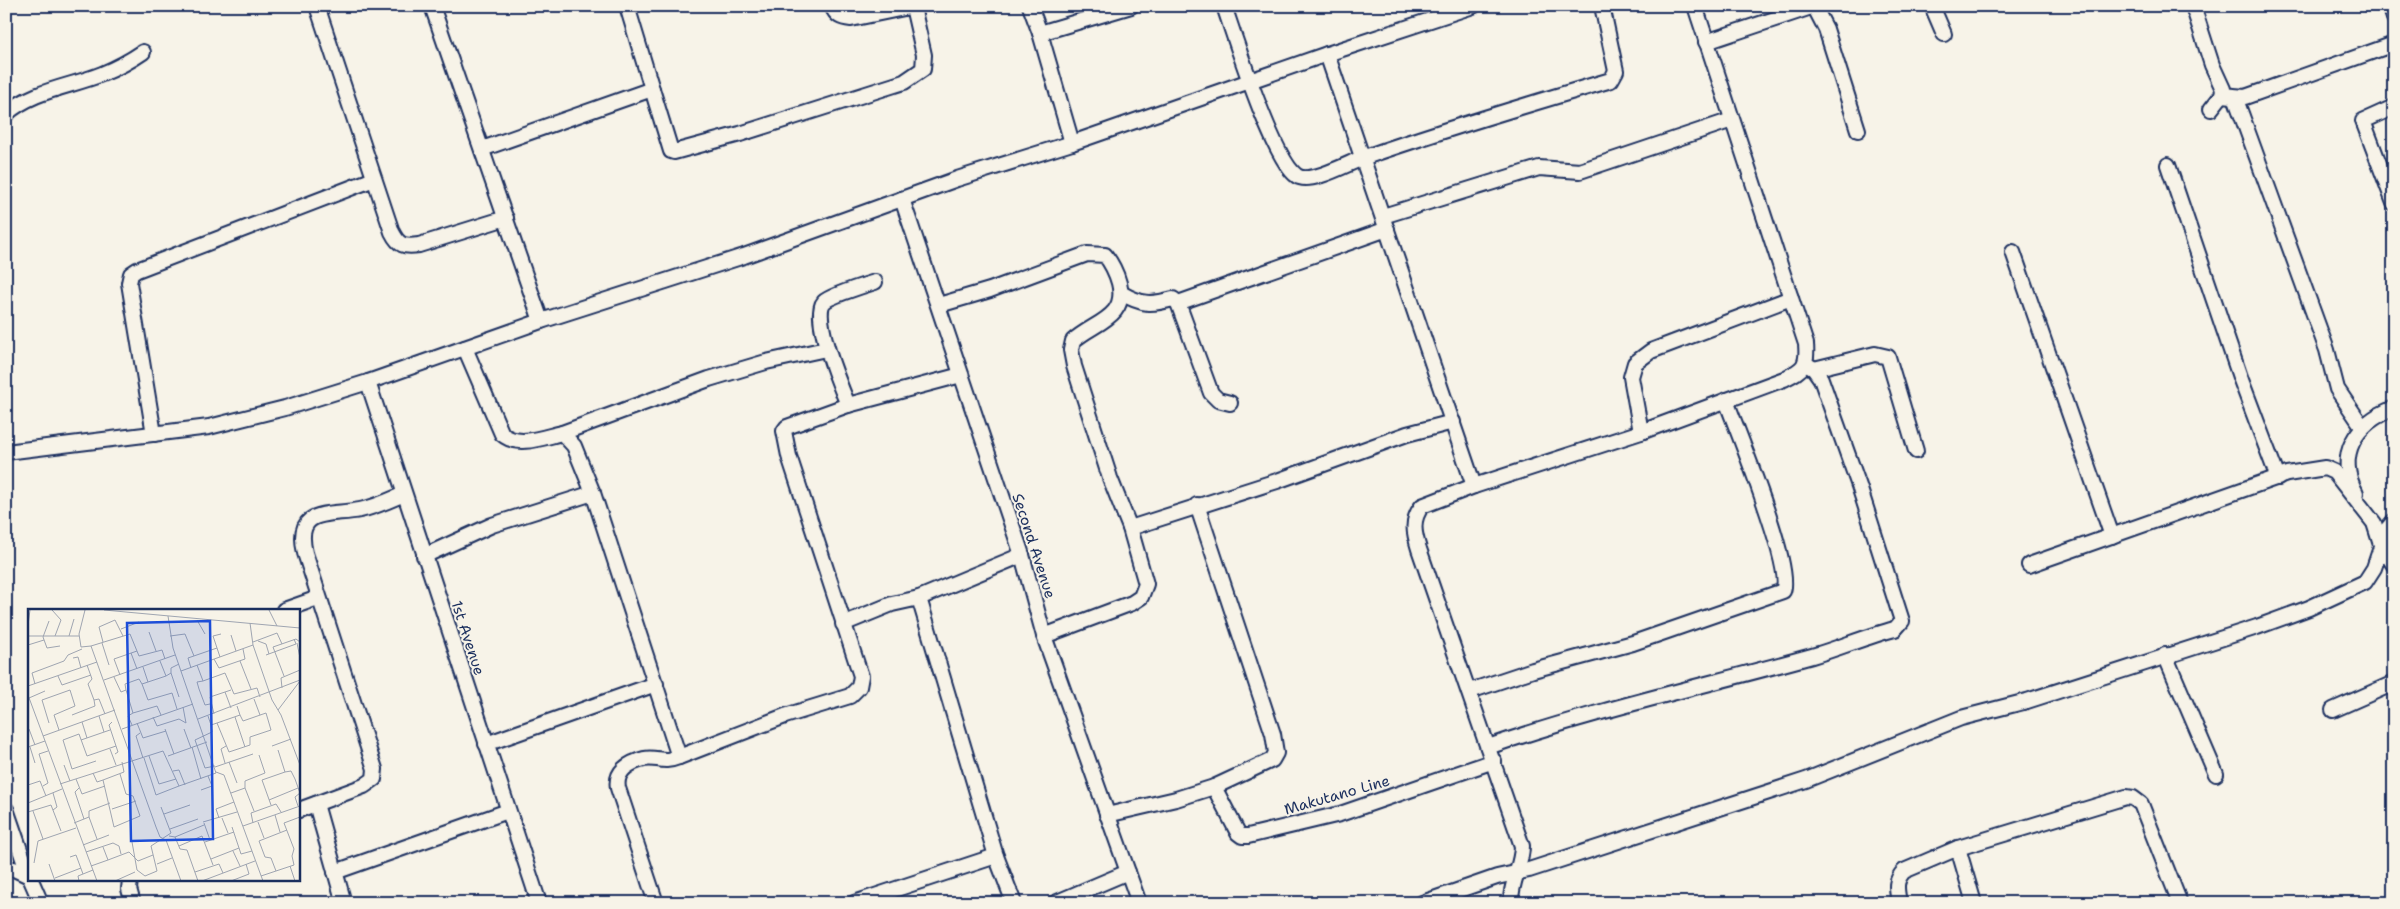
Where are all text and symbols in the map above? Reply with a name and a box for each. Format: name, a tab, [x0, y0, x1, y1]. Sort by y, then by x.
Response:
street label: Second Avenue	[1008, 491, 1060, 601]
street label: 1st Avenue	[447, 598, 489, 678]
inset map	[28, 609, 300, 882]
street label: Makutano Line	[1282, 770, 1392, 820]

